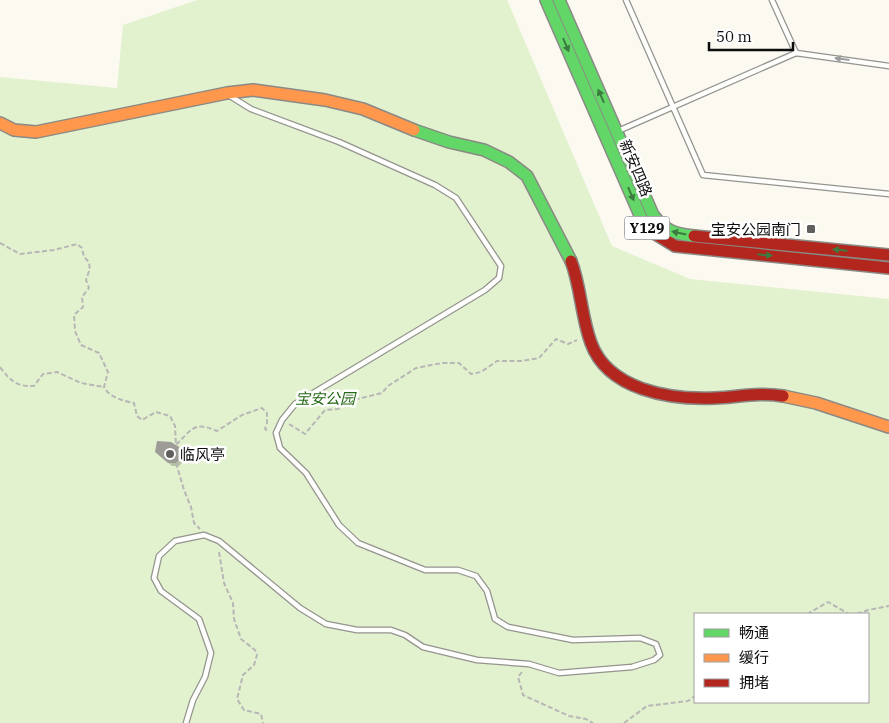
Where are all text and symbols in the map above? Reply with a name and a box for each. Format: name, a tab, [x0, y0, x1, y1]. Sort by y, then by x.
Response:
scale bar	[709, 20, 793, 52]
text: 50 m	[716, 27, 752, 46]
one-way arrow	[562, 38, 570, 52]
one-way arrow	[834, 55, 850, 63]
one-way arrow	[597, 89, 605, 103]
street label: 新安四路	[616, 137, 656, 199]
one-way arrow	[627, 187, 635, 201]
road number: Y129	[624, 217, 670, 240]
place label: 宝安公园南门	[711, 220, 801, 239]
marker: 宝安公园南门	[805, 223, 817, 235]
one-way arrow	[672, 229, 687, 237]
one-way arrow	[832, 246, 848, 254]
one-way arrow	[757, 252, 773, 260]
park label: 宝安公园	[295, 389, 357, 408]
place label: 临风亭	[180, 445, 225, 464]
marker: 临风亭	[164, 448, 176, 460]
legend	[694, 613, 869, 703]
text: 畅通	[739, 623, 769, 642]
text: 缓行	[739, 648, 769, 667]
text: 拥堵	[739, 673, 769, 692]

